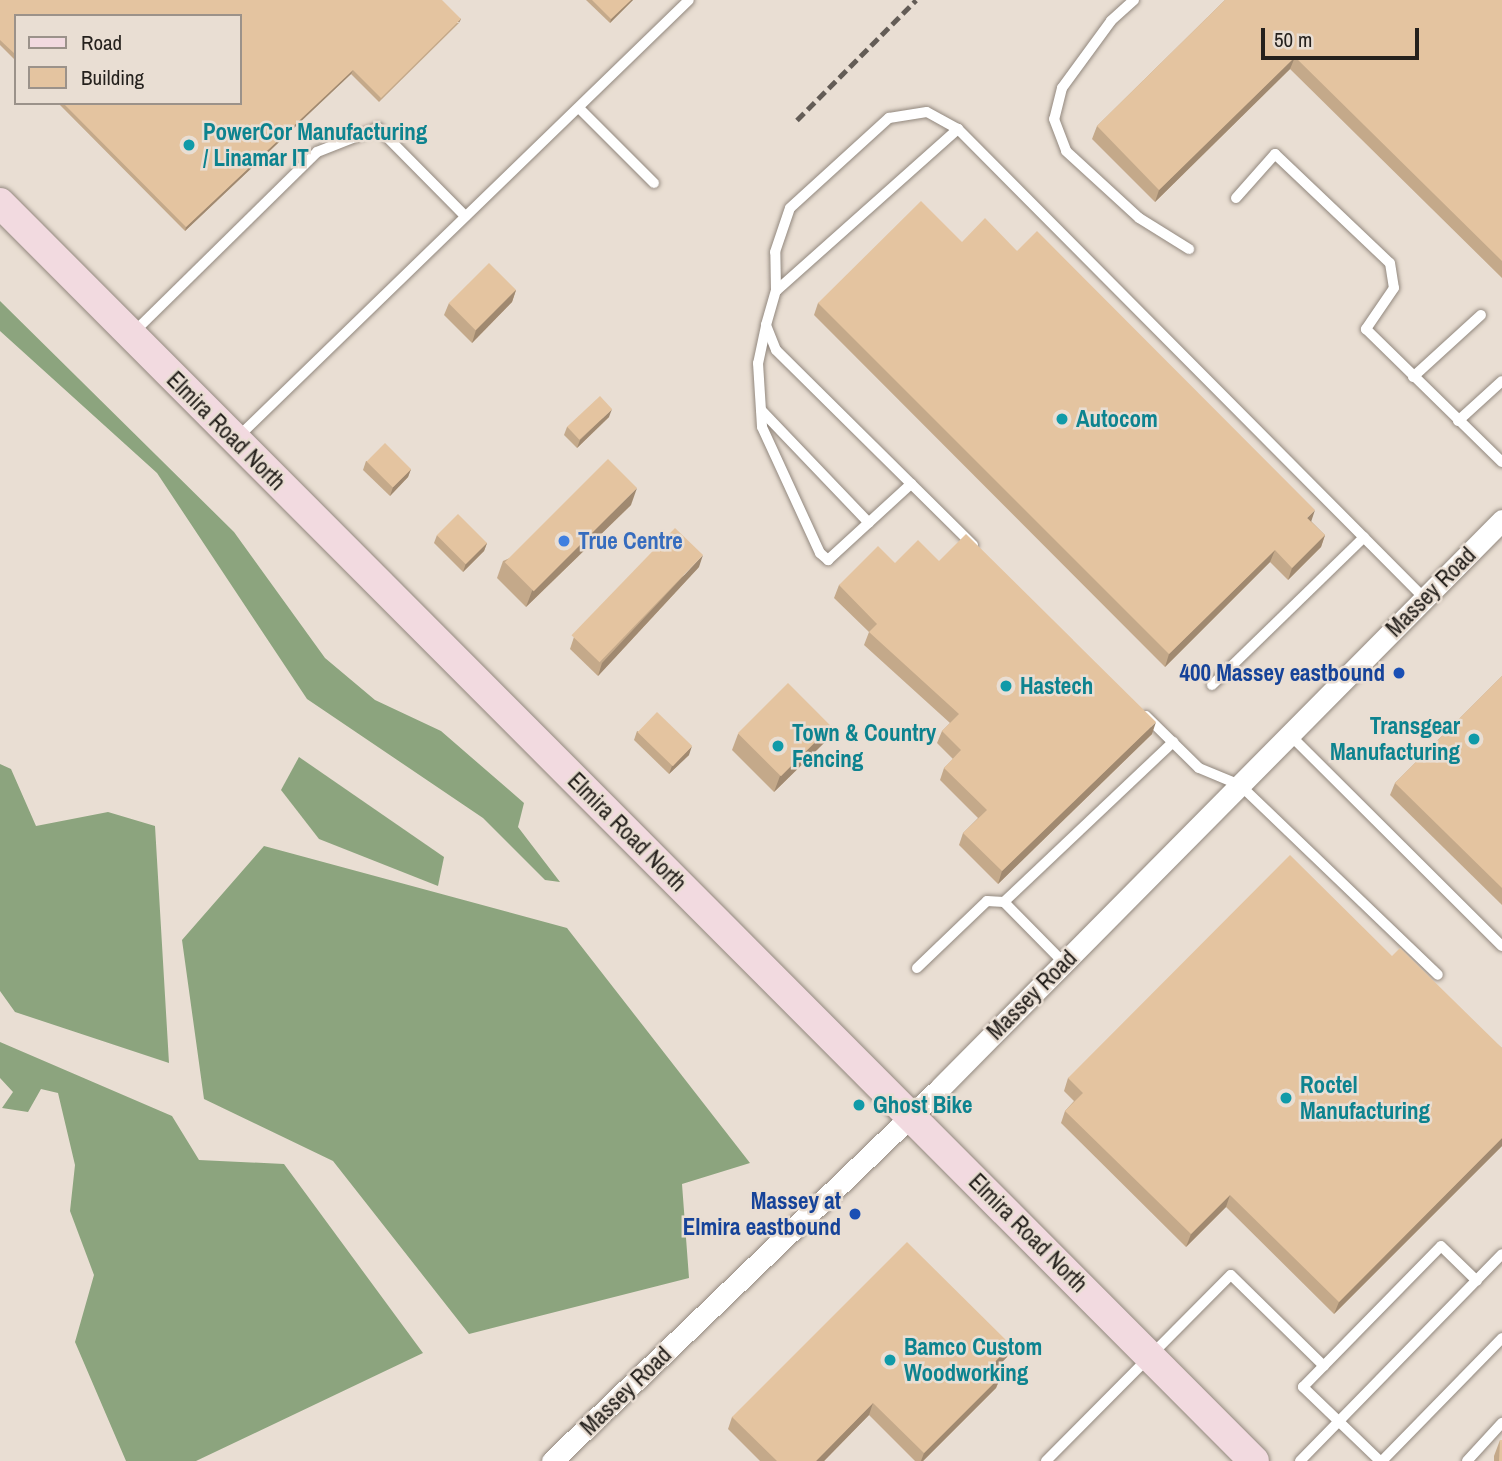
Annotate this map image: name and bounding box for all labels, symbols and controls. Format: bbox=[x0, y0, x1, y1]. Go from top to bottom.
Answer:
legend bbox=[14, 14, 242, 105]
scale bar bbox=[1264, 14, 1422, 58]
text: 50 m bbox=[1274, 25, 1312, 54]
text: Road bbox=[81, 28, 122, 57]
text: Building bbox=[81, 63, 144, 92]
place label: PowerCor Manufacturing / Linamar IT bbox=[203, 118, 427, 172]
marker: PowerCor Manufacturing / Linamar IT bbox=[181, 137, 197, 153]
street label: Elmira Road North bbox=[161, 366, 291, 496]
place label: Autocom bbox=[1076, 405, 1158, 433]
marker: Autocom bbox=[1054, 411, 1070, 427]
place label: True Centre bbox=[578, 527, 683, 555]
marker: True Centre bbox=[556, 533, 572, 549]
street label: Massey Road bbox=[1380, 541, 1482, 643]
place label: 400 Massey eastbound bbox=[1180, 659, 1385, 687]
marker: 400 Massey eastbound bbox=[1391, 665, 1407, 681]
place label: Hastech bbox=[1020, 672, 1093, 700]
marker: Hastech bbox=[998, 678, 1014, 694]
place label: Transgear Manufacturing bbox=[1330, 712, 1460, 766]
place label: Town & Country Fencing bbox=[792, 719, 936, 773]
marker: Transgear Manufacturing bbox=[1466, 731, 1482, 747]
marker: Town & Country Fencing bbox=[770, 738, 786, 754]
street label: Elmira Road North bbox=[562, 767, 692, 897]
street label: Massey Road bbox=[981, 944, 1083, 1046]
place label: Roctel Manufacturing bbox=[1300, 1071, 1430, 1125]
marker: Roctel Manufacturing bbox=[1278, 1090, 1294, 1106]
place label: Ghost Bike bbox=[873, 1091, 973, 1119]
marker: Ghost Bike bbox=[851, 1097, 867, 1113]
street label: Elmira Road North bbox=[963, 1168, 1093, 1298]
place label: Massey at Elmira eastbound bbox=[683, 1187, 841, 1241]
marker: Massey at Elmira eastbound bbox=[847, 1206, 863, 1222]
place label: Bamco Custom Woodworking bbox=[904, 1333, 1042, 1387]
street label: Massey Road bbox=[575, 1341, 677, 1441]
marker: Bamco Custom Woodworking bbox=[882, 1352, 898, 1368]

